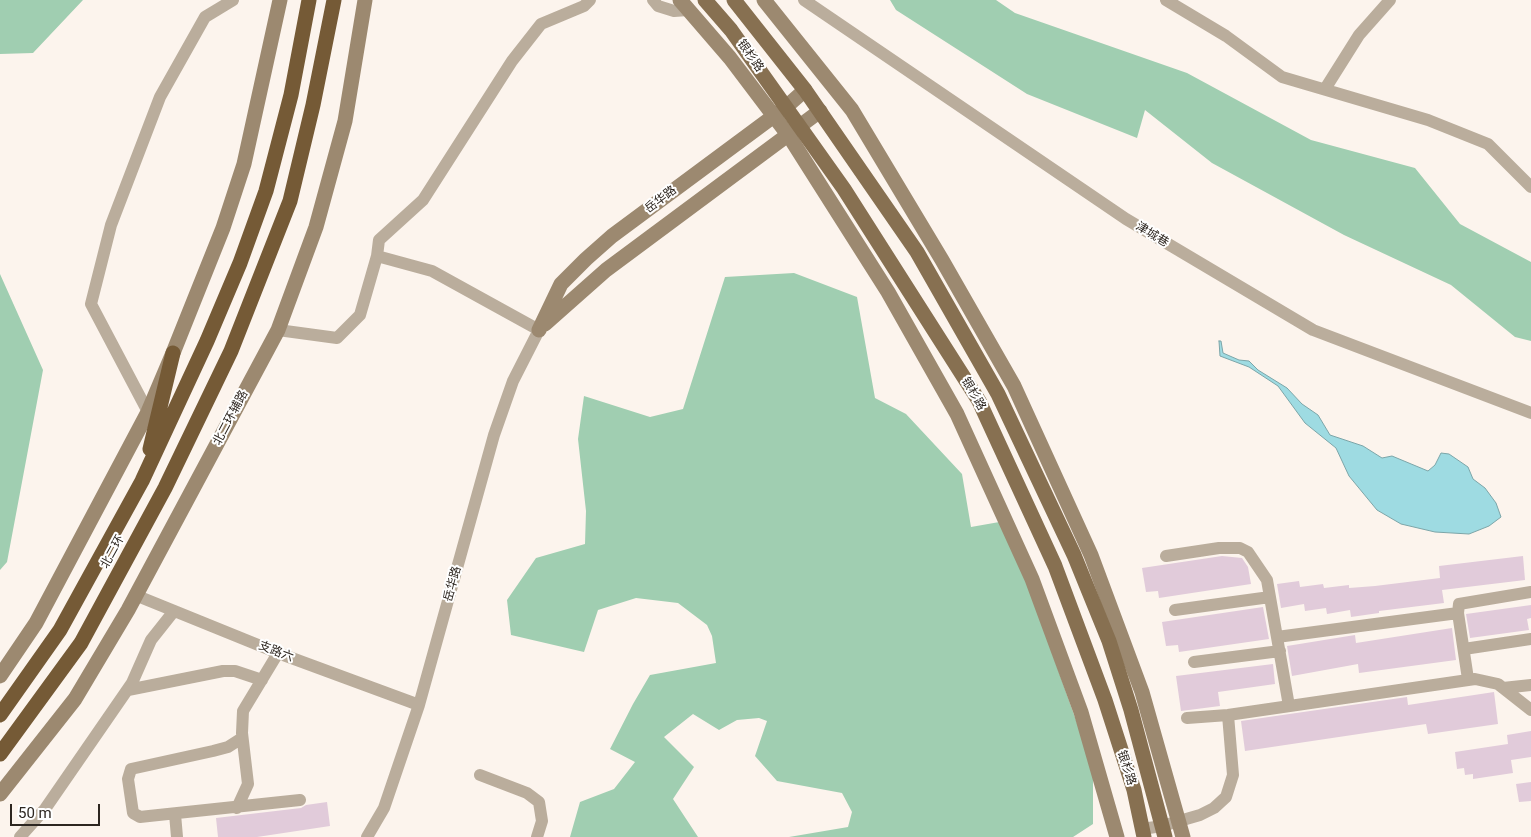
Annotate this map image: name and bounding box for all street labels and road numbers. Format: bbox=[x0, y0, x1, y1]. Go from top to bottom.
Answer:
street label: 银杉路 bbox=[734, 37, 766, 75]
street label: 岳华路 bbox=[642, 183, 680, 217]
street label: 津城巷 bbox=[1133, 220, 1171, 250]
street label: 银杉路 bbox=[958, 375, 988, 413]
street label: 北二环辅路 bbox=[211, 388, 251, 448]
street label: 北二环 bbox=[98, 533, 128, 571]
street label: 岳华路 bbox=[441, 565, 465, 603]
street label: 支路六 bbox=[257, 639, 295, 665]
street label: 银杉路 bbox=[1114, 749, 1138, 787]

